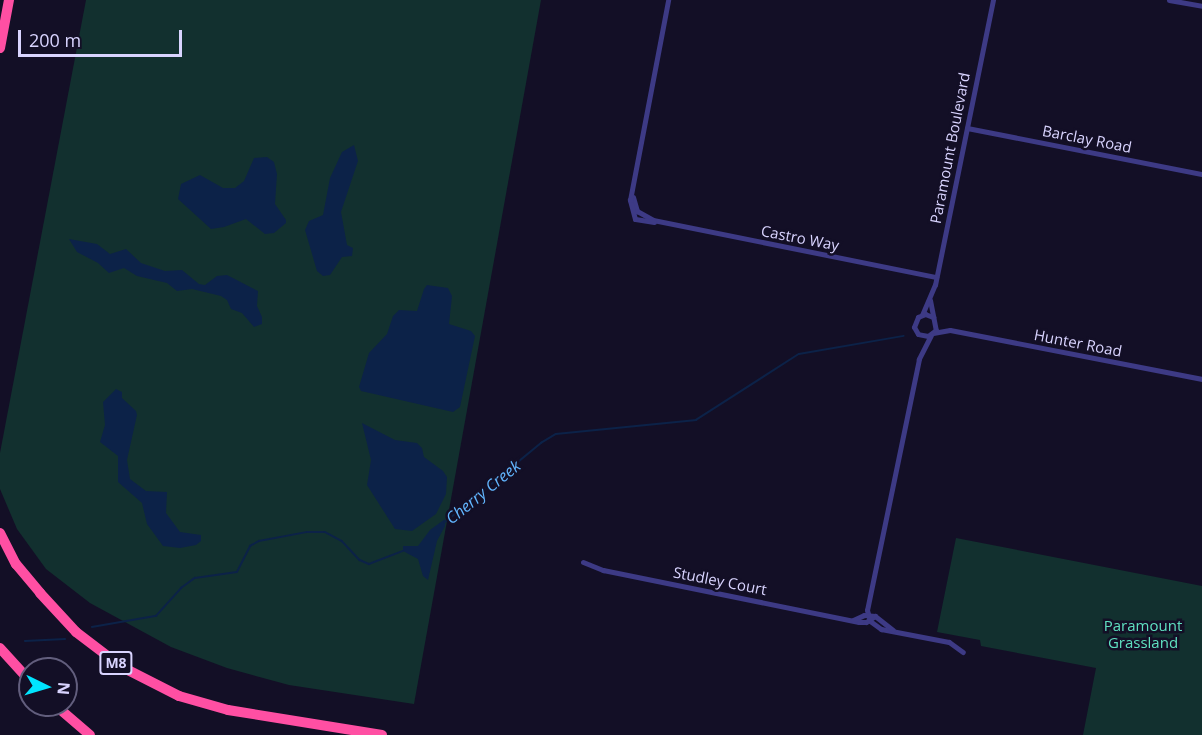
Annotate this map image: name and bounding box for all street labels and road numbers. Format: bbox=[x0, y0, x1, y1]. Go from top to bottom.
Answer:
street label: Paramount Boulevard bbox=[927, 71, 973, 225]
street label: Barclay Road bbox=[1041, 122, 1133, 156]
street label: Castro Way bbox=[759, 222, 841, 254]
street label: Hunter Road bbox=[1033, 326, 1123, 360]
street label: Studley Court bbox=[672, 563, 768, 599]
road number: M8 bbox=[98, 652, 134, 674]

